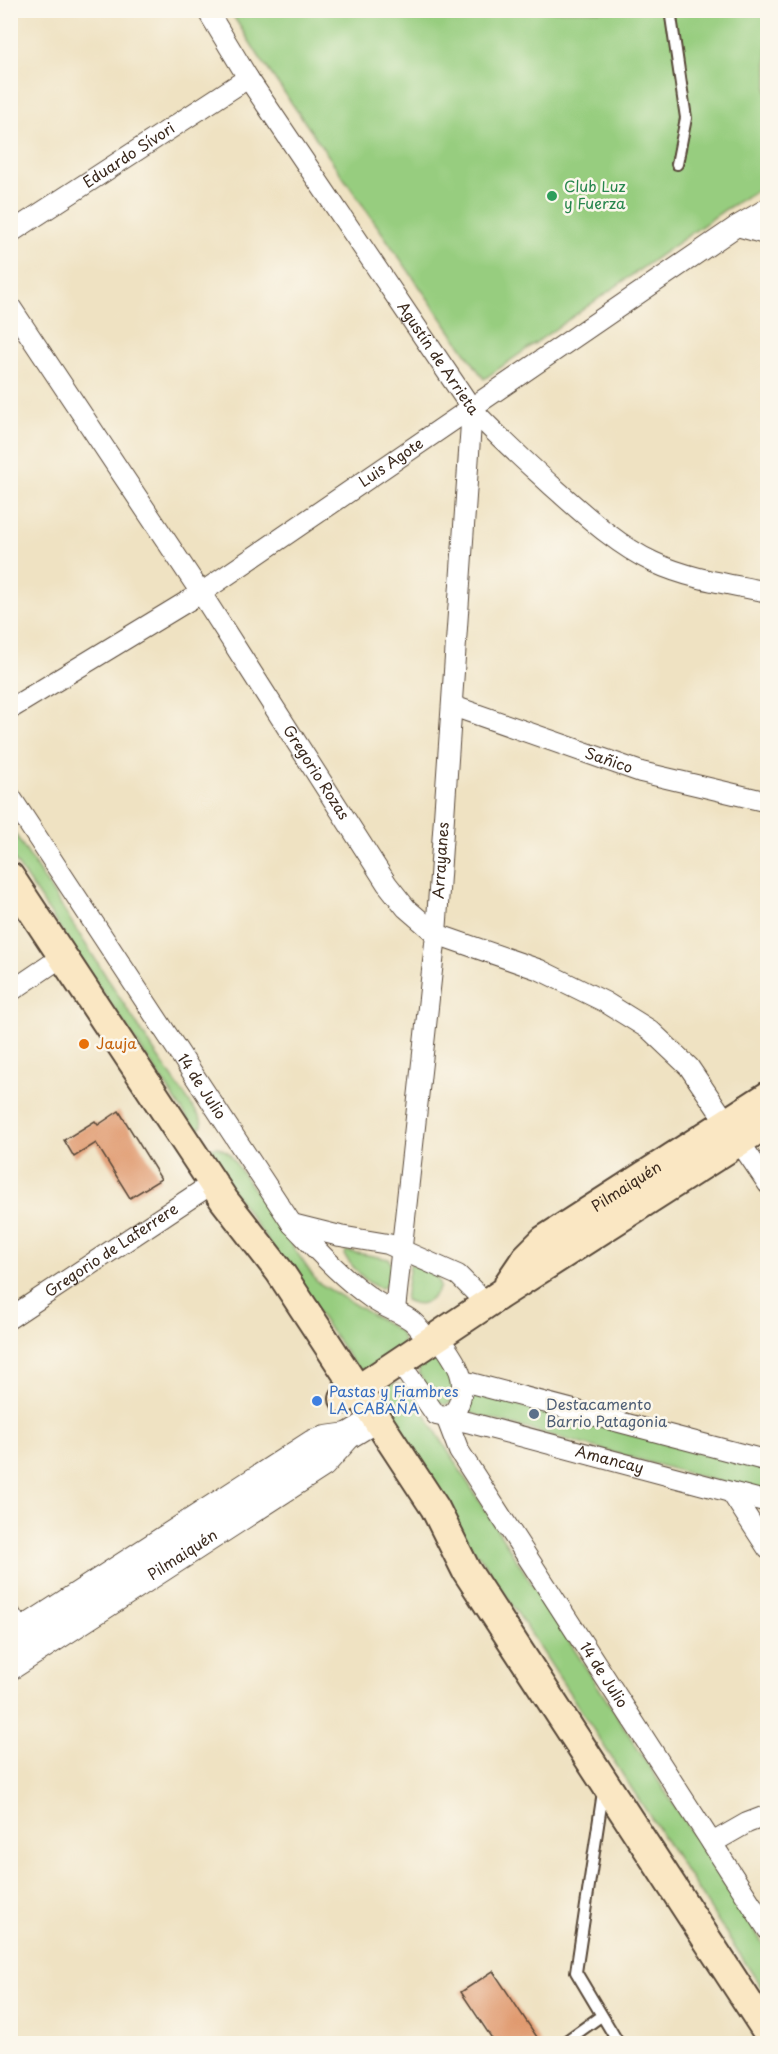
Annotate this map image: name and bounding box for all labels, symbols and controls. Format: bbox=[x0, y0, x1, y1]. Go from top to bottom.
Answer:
street label: Eduardo Sívori bbox=[78, 116, 179, 193]
place label: Club Luz y Fuerza bbox=[564, 174, 626, 214]
marker: Club Luz y Fuerza bbox=[545, 189, 559, 203]
street label: Agustín de Arrieta bbox=[393, 296, 485, 420]
street label: Luis Agote bbox=[353, 431, 427, 492]
street label: Gregorio Rozas bbox=[278, 720, 356, 824]
street label: Sañico bbox=[582, 740, 636, 778]
street label: Arrayanes bbox=[425, 821, 454, 900]
place label: Jauja bbox=[96, 1031, 137, 1054]
marker: Jauja bbox=[77, 1037, 91, 1051]
street label: 14 de Julio bbox=[173, 1048, 233, 1123]
street label: Pilmaiquén bbox=[586, 1154, 665, 1217]
street label: Gregorio de Laferrere bbox=[39, 1196, 182, 1302]
place label: Pastas y Fiambres LA CABAÑA bbox=[329, 1379, 459, 1419]
place label: Destacamento Barrio Patagonia bbox=[546, 1392, 668, 1432]
marker: Pastas y Fiambres LA CABAÑA bbox=[310, 1394, 324, 1408]
marker: Destacamento Barrio Patagonia bbox=[527, 1407, 541, 1421]
street label: Amancay bbox=[573, 1438, 647, 1479]
street label: Pilmaiquén bbox=[143, 1522, 221, 1585]
street label: 14 de Julio bbox=[575, 1637, 635, 1712]

